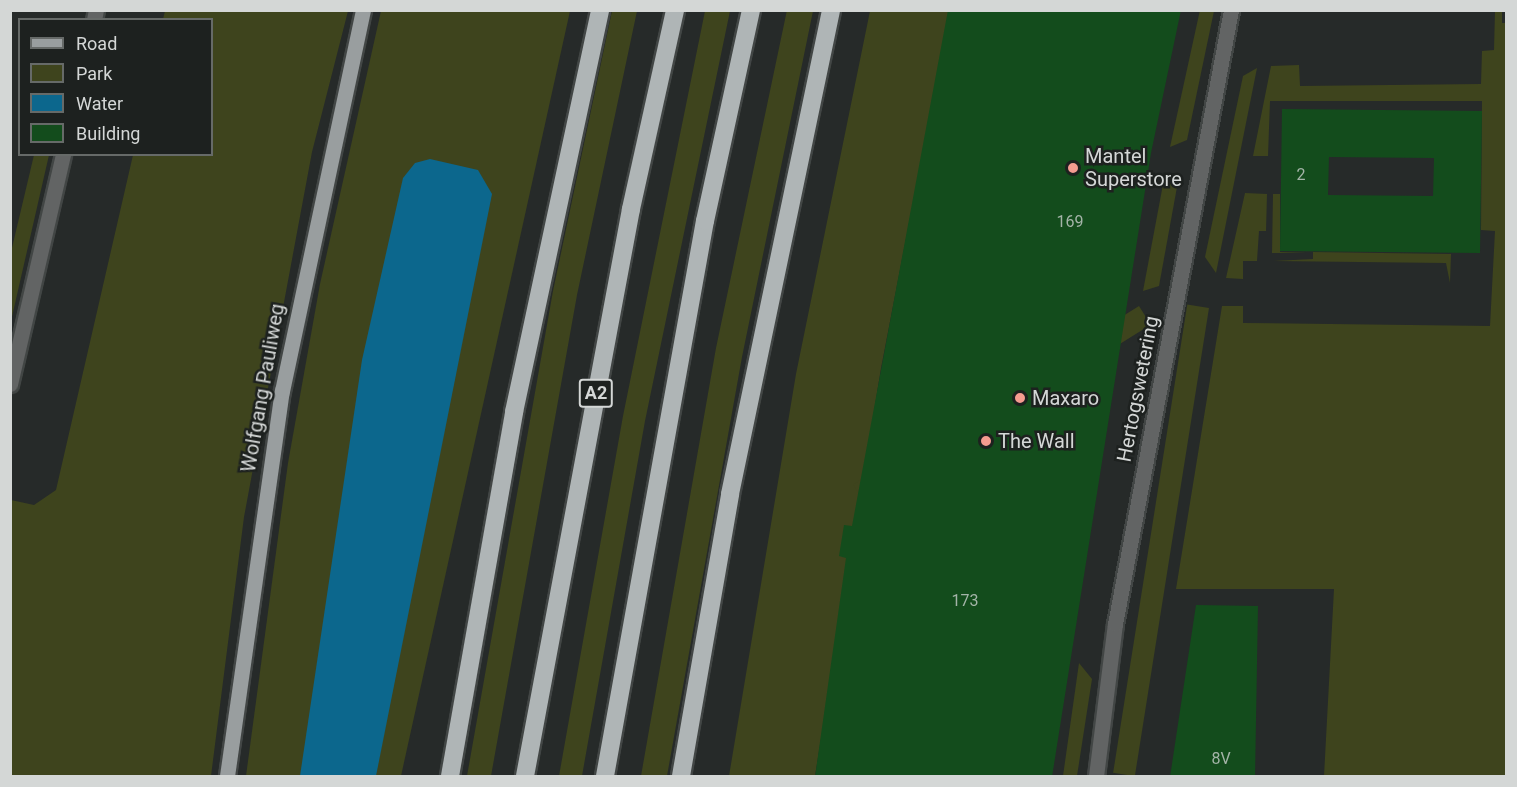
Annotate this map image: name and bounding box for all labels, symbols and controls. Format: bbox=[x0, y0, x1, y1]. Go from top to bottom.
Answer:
legend bbox=[18, 18, 213, 156]
text: Road bbox=[76, 33, 117, 54]
text: Park bbox=[76, 63, 112, 84]
text: Water bbox=[76, 93, 123, 114]
text: Building bbox=[76, 123, 140, 144]
place label: Mantel Superstore bbox=[1085, 144, 1182, 191]
marker: Mantel Superstore bbox=[1066, 161, 1080, 175]
house number: 2 bbox=[1297, 165, 1305, 185]
house number: 169 bbox=[1057, 212, 1083, 232]
street label: Wolfgang Pauliweg bbox=[236, 302, 290, 474]
street label: Hertogswetering bbox=[1112, 314, 1164, 464]
road number: A2 bbox=[578, 378, 614, 408]
place label: Maxaro bbox=[1032, 386, 1099, 410]
marker: Maxaro bbox=[1013, 391, 1027, 405]
place label: The Wall bbox=[998, 429, 1075, 453]
marker: The Wall bbox=[979, 434, 993, 448]
house number: 173 bbox=[952, 591, 978, 611]
house number: 8V bbox=[1211, 749, 1231, 769]

